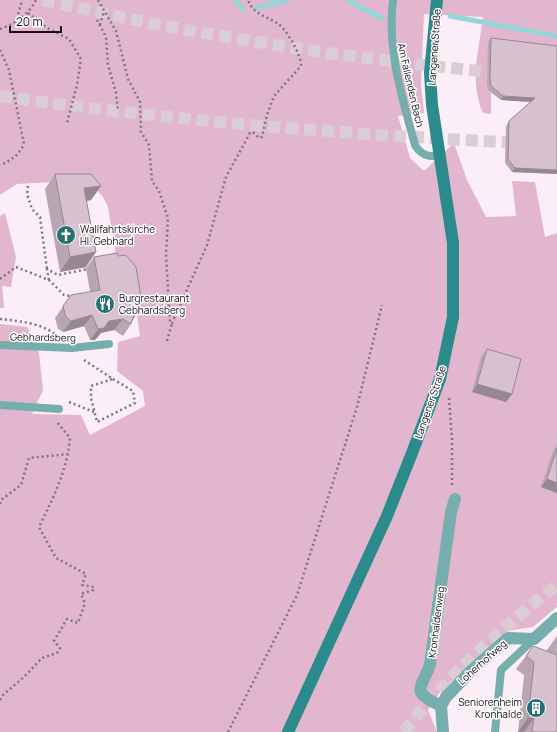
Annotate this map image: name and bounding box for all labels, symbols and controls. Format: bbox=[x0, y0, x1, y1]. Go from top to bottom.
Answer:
scale bar bbox=[10, 8, 61, 34]
street label: Langener Straße bbox=[424, 8, 444, 86]
text: 20 m bbox=[16, 13, 43, 30]
street label: Am Fallenden Bach bbox=[394, 41, 428, 129]
place label: Wallfahrtskirche Hl. Gebhard bbox=[80, 222, 155, 248]
church icon: Wallfahrtskirche Hl. Gebhard bbox=[55, 224, 77, 246]
place label: Burgrestaurant Gebhardsberg bbox=[119, 291, 189, 317]
restaurant icon: Burgrestaurant Gebhardsberg bbox=[94, 293, 116, 315]
street label: Gebhardsberg bbox=[10, 329, 76, 345]
street label: Langener Straße bbox=[411, 363, 449, 440]
street label: Kronhaldenweg bbox=[425, 585, 447, 659]
street label: Loherhofweg bbox=[455, 636, 509, 688]
place label: Seniorenheim Kronhalde bbox=[458, 695, 522, 721]
building icon: Seniorenheim Kronhalde bbox=[525, 697, 547, 719]

